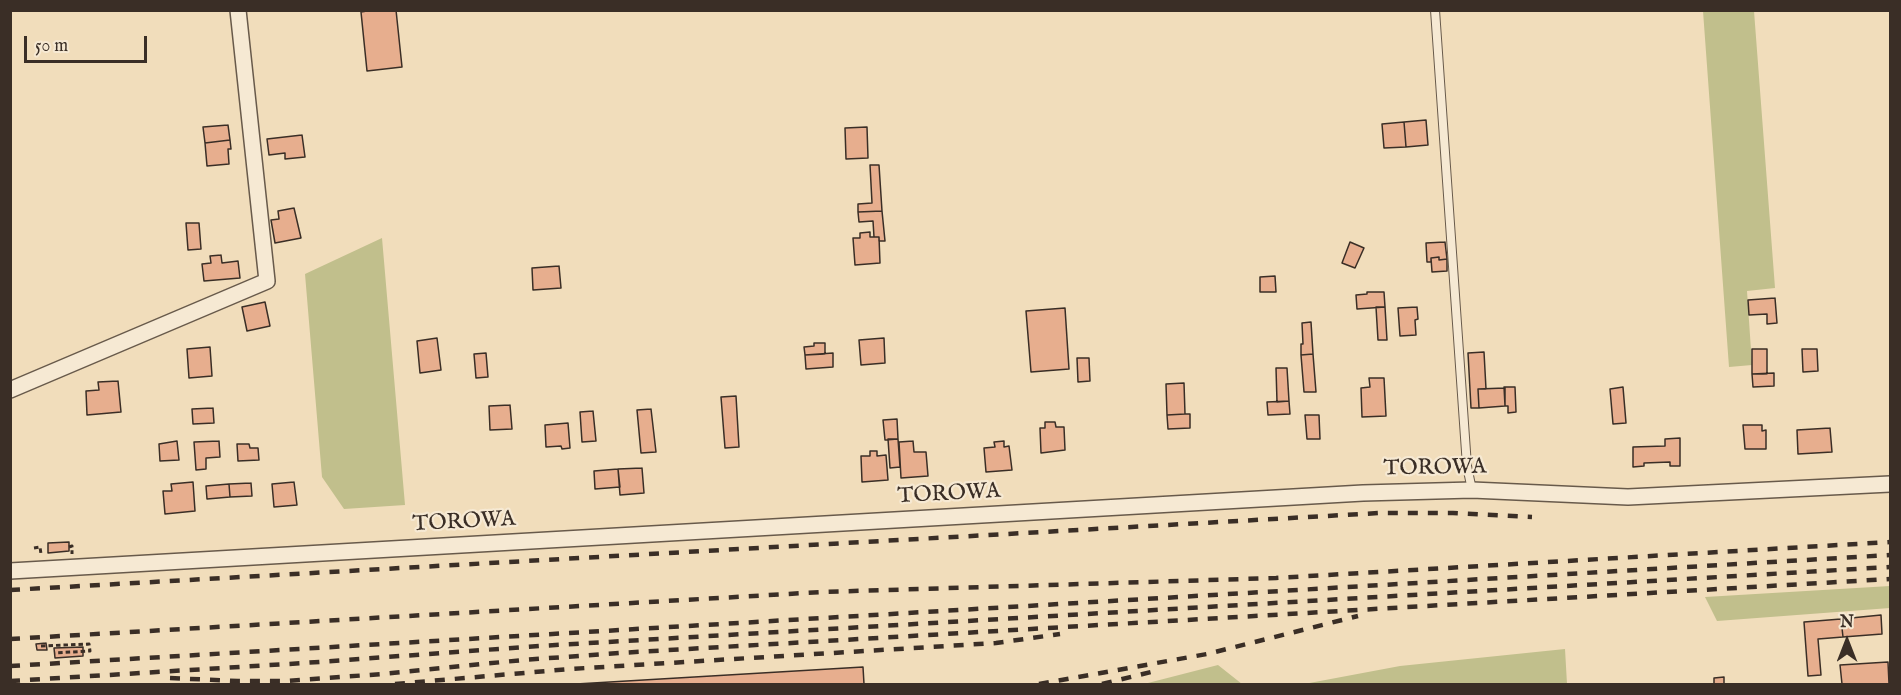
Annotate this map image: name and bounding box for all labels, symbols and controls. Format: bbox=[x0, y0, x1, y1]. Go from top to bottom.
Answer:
scale bar bbox=[27, 24, 150, 62]
text: 50 m bbox=[35, 35, 68, 58]
street label: TOROWA bbox=[1383, 455, 1487, 483]
street label: TOROWA bbox=[897, 479, 1001, 511]
street label: TOROWA bbox=[412, 507, 516, 539]
north arrow bbox=[1817, 611, 1877, 671]
text: N bbox=[1840, 613, 1854, 633]

